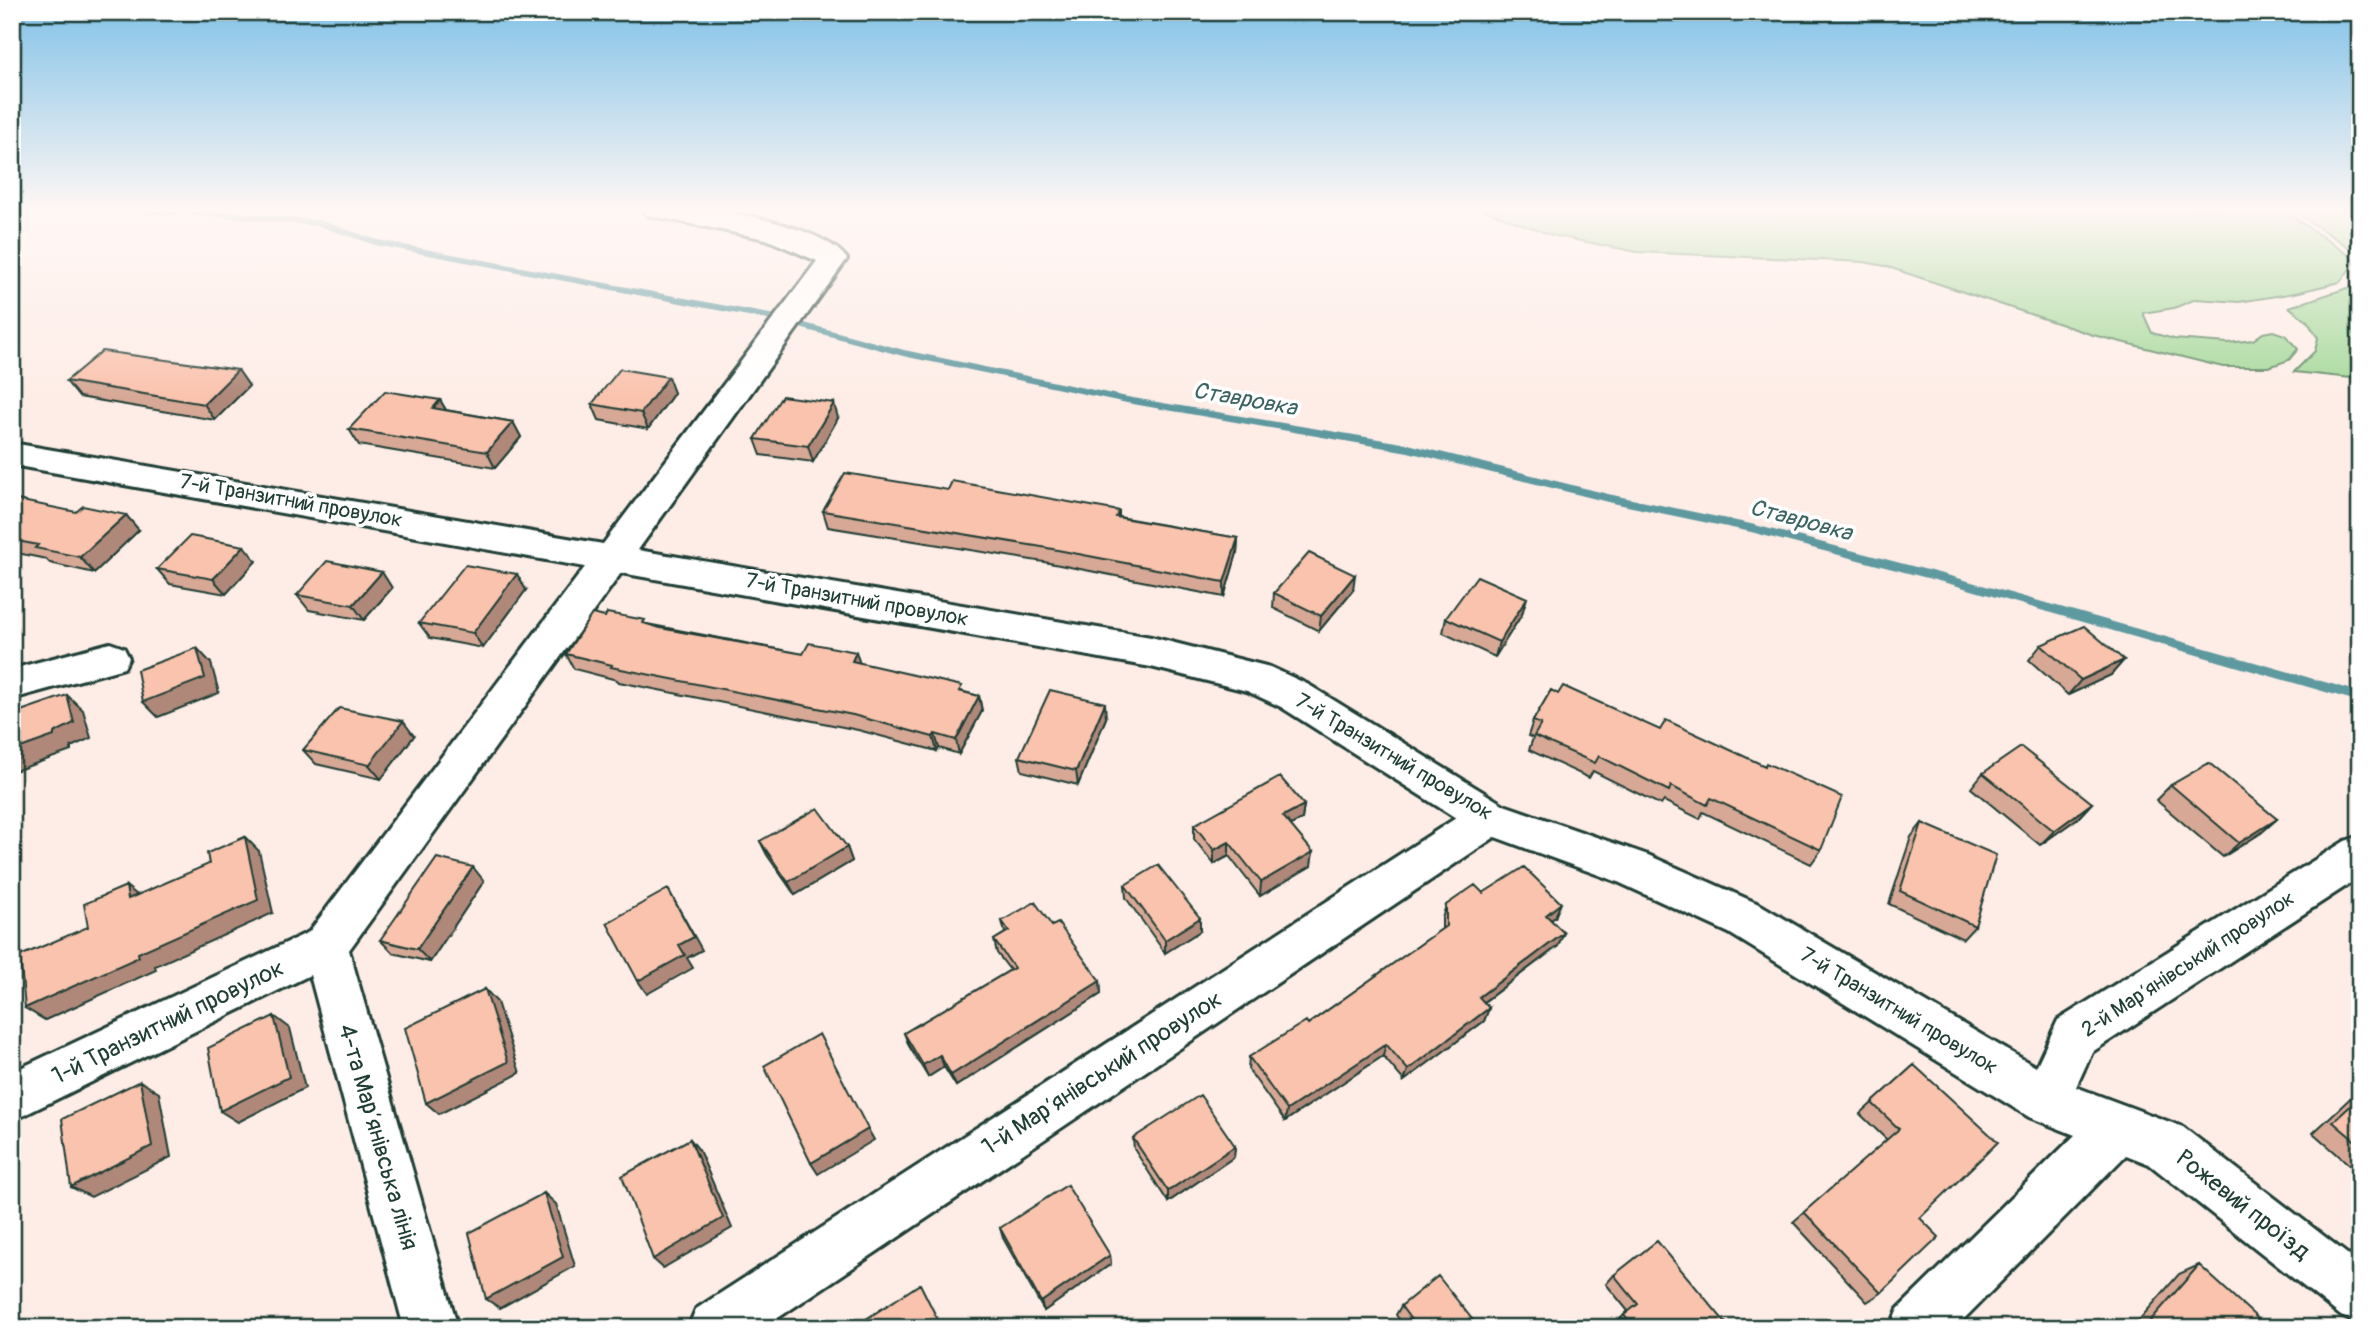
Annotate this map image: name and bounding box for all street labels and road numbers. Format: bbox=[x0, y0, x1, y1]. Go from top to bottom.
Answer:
street label: 7-й Транзитний провулок bbox=[178, 468, 404, 534]
street label: 7-й Транзитний провулок bbox=[744, 567, 970, 633]
street label: 7-й Транзитний провулок bbox=[1290, 687, 1498, 827]
street label: 2-й Марʼянівський провулок bbox=[2076, 885, 2300, 1043]
street label: 7-й Транзитний провулок bbox=[1795, 941, 2003, 1081]
street label: 1-й Транзитний провулок bbox=[47, 953, 289, 1091]
street label: 1-й Марʼянівський провулок bbox=[976, 984, 1228, 1162]
street label: 4-та Марʼянівська лінія bbox=[332, 1021, 424, 1253]
street label: Рожевий проїзд bbox=[2170, 1144, 2316, 1267]

